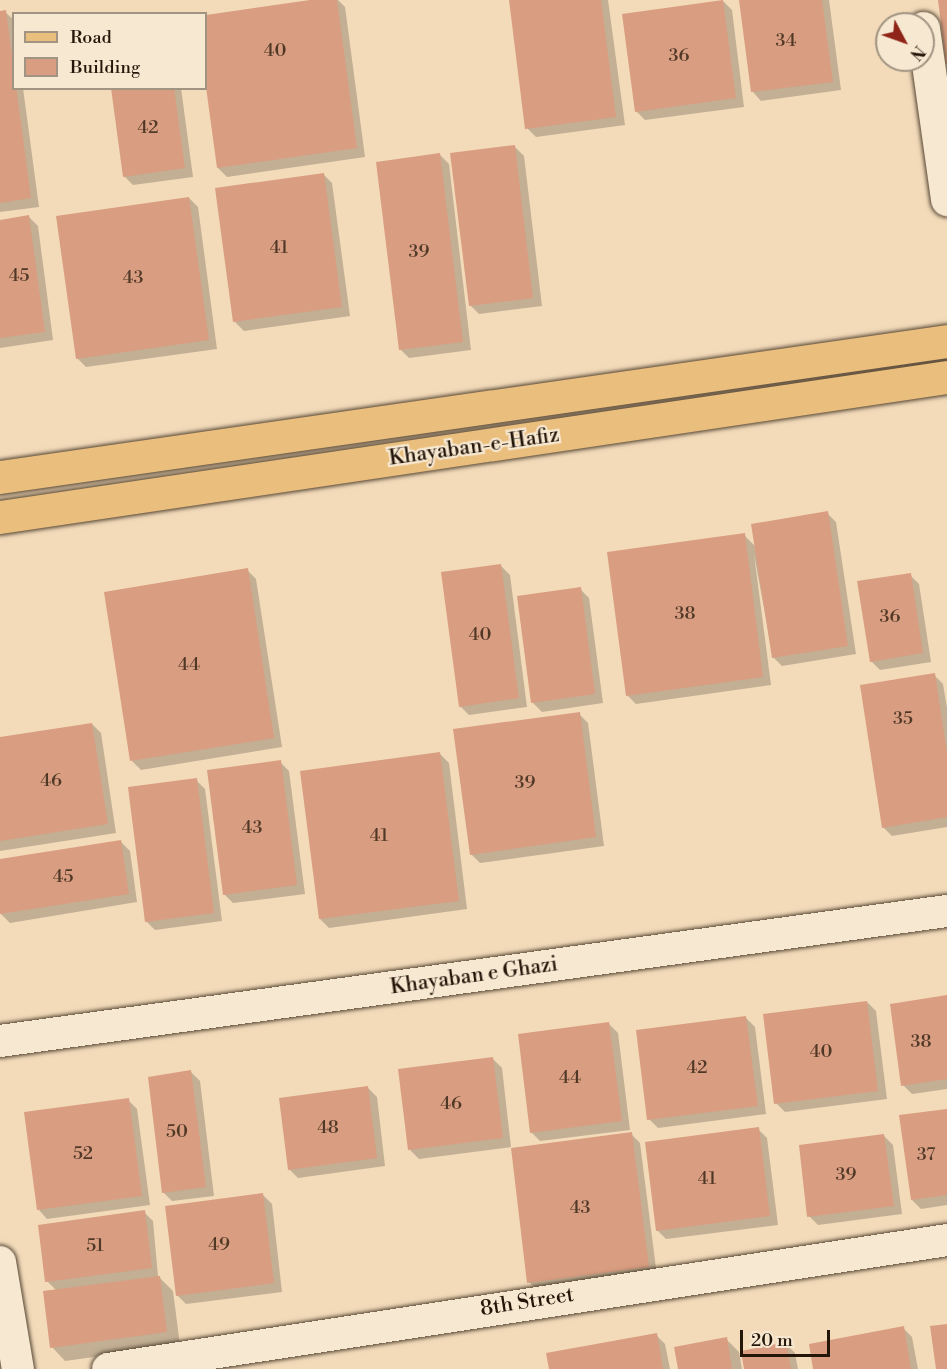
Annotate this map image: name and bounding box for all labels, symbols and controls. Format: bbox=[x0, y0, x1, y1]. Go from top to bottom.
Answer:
legend bbox=[12, 12, 207, 90]
north arrow bbox=[875, 12, 935, 72]
text: Road bbox=[70, 26, 112, 49]
house number: 34 bbox=[776, 30, 796, 52]
house number: 40 bbox=[264, 40, 286, 62]
text: N bbox=[905, 41, 929, 64]
house number: 36 bbox=[669, 45, 689, 67]
text: Building bbox=[70, 56, 140, 79]
house number: 42 bbox=[138, 117, 158, 139]
house number: 41 bbox=[270, 237, 288, 259]
house number: 39 bbox=[409, 241, 429, 263]
house number: 45 bbox=[9, 265, 29, 287]
house number: 43 bbox=[123, 267, 143, 289]
street label: Khayaban-e-Hafiz bbox=[387, 423, 561, 471]
house number: 38 bbox=[675, 603, 695, 625]
house number: 36 bbox=[880, 606, 900, 628]
house number: 40 bbox=[469, 624, 491, 646]
house number: 44 bbox=[178, 654, 200, 676]
house number: 35 bbox=[893, 708, 913, 730]
house number: 46 bbox=[40, 770, 62, 792]
house number: 39 bbox=[515, 772, 535, 794]
house number: 43 bbox=[242, 817, 262, 839]
house number: 41 bbox=[370, 825, 388, 847]
house number: 45 bbox=[53, 866, 73, 888]
street label: Khayaban e Ghazi bbox=[389, 952, 559, 1000]
house number: 38 bbox=[911, 1031, 931, 1053]
house number: 40 bbox=[810, 1041, 832, 1063]
house number: 42 bbox=[687, 1057, 707, 1079]
house number: 44 bbox=[559, 1067, 581, 1089]
house number: 46 bbox=[440, 1093, 462, 1115]
house number: 48 bbox=[317, 1117, 339, 1139]
house number: 50 bbox=[166, 1121, 188, 1143]
house number: 52 bbox=[73, 1143, 93, 1165]
house number: 37 bbox=[917, 1144, 935, 1166]
house number: 39 bbox=[836, 1164, 856, 1186]
house number: 41 bbox=[698, 1168, 716, 1190]
house number: 43 bbox=[570, 1197, 590, 1219]
house number: 49 bbox=[208, 1234, 230, 1256]
house number: 51 bbox=[86, 1235, 104, 1257]
street label: 8th Street bbox=[478, 1282, 576, 1322]
scale bar bbox=[743, 1318, 833, 1356]
text: 20 m bbox=[751, 1329, 793, 1352]

